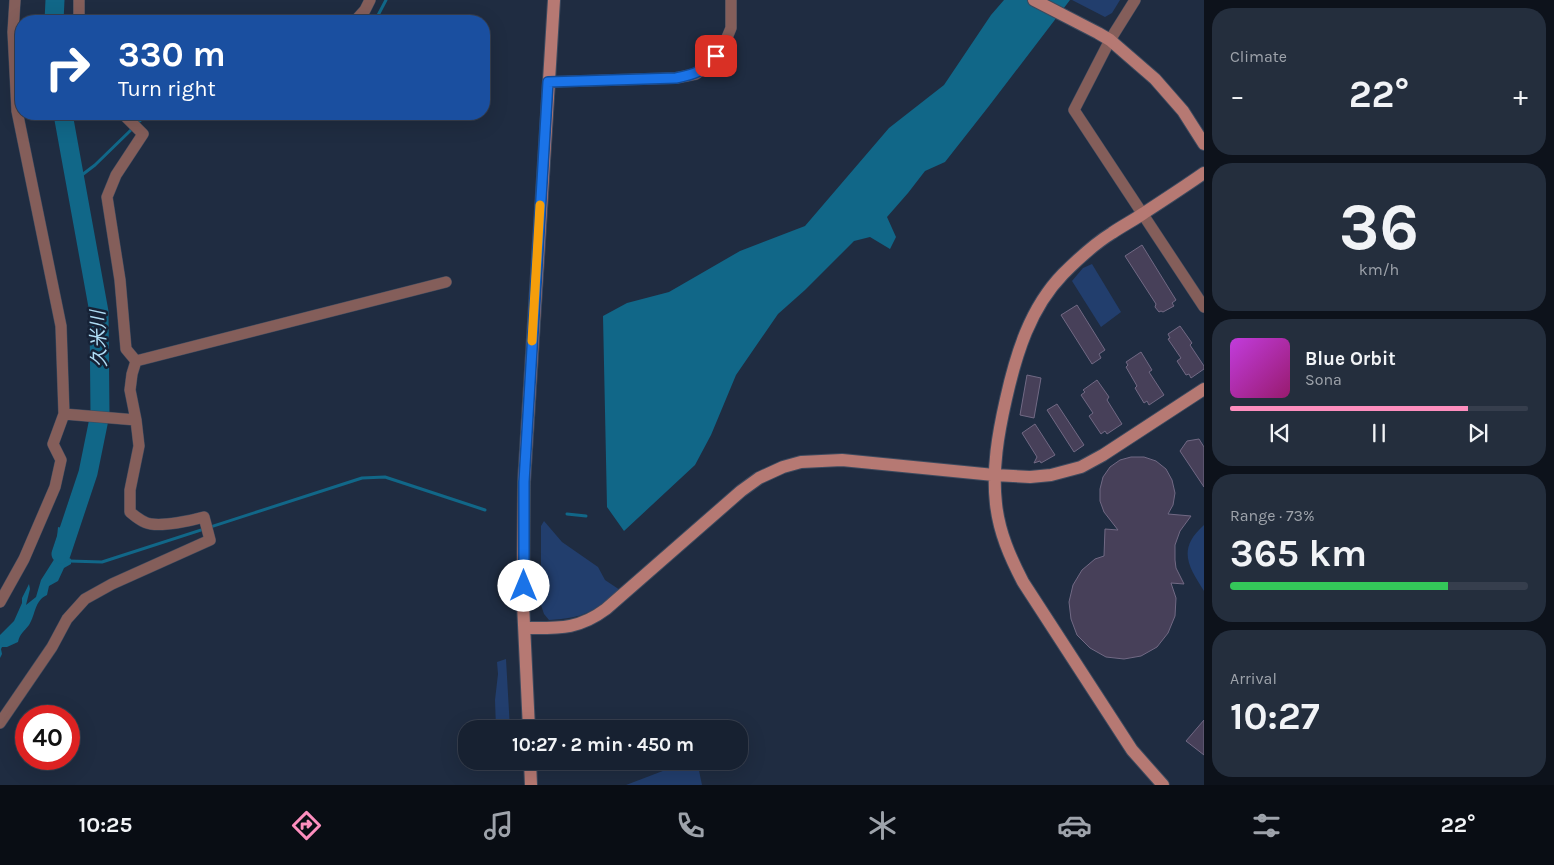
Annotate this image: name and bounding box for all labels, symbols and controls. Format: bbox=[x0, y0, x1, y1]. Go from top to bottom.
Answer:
text: 330 m bbox=[118, 34, 226, 75]
icon: right bbox=[35, 35, 100, 100]
pin bbox=[695, 35, 737, 77]
icon: arrive bbox=[702, 42, 730, 70]
text: Climate bbox=[1230, 47, 1287, 66]
text: 22° bbox=[1349, 72, 1409, 117]
text: Turn right bbox=[118, 76, 216, 102]
text: − bbox=[1230, 79, 1245, 112]
text: + bbox=[1513, 79, 1528, 112]
text: 36 bbox=[1339, 189, 1419, 265]
text: km/h bbox=[1359, 260, 1399, 279]
water label: 久米川 bbox=[87, 308, 111, 368]
text: Blue Orbit bbox=[1305, 348, 1396, 370]
text: Sona bbox=[1305, 370, 1342, 389]
icon: previous bbox=[1266, 419, 1294, 447]
icon: pause bbox=[1365, 419, 1393, 447]
icon: next bbox=[1464, 419, 1492, 447]
text: Range · 73% bbox=[1230, 506, 1315, 525]
text: 365 km bbox=[1230, 531, 1367, 576]
position arrow bbox=[497, 559, 549, 611]
text: Arrival bbox=[1230, 669, 1277, 688]
text: 10:27 bbox=[1230, 694, 1320, 739]
speed limit sign: 40 bbox=[15, 705, 80, 770]
text: 10:27 · 2 min · 450 m bbox=[512, 734, 694, 756]
icon: directions bbox=[289, 808, 324, 843]
icon: music bbox=[481, 808, 516, 843]
icon: phone bbox=[673, 808, 708, 843]
icon: climate bbox=[865, 808, 900, 843]
icon: car bbox=[1057, 808, 1092, 843]
icon: filters bbox=[1249, 808, 1284, 843]
text: 10:25 bbox=[78, 812, 132, 838]
text: 22° bbox=[1440, 812, 1476, 838]

